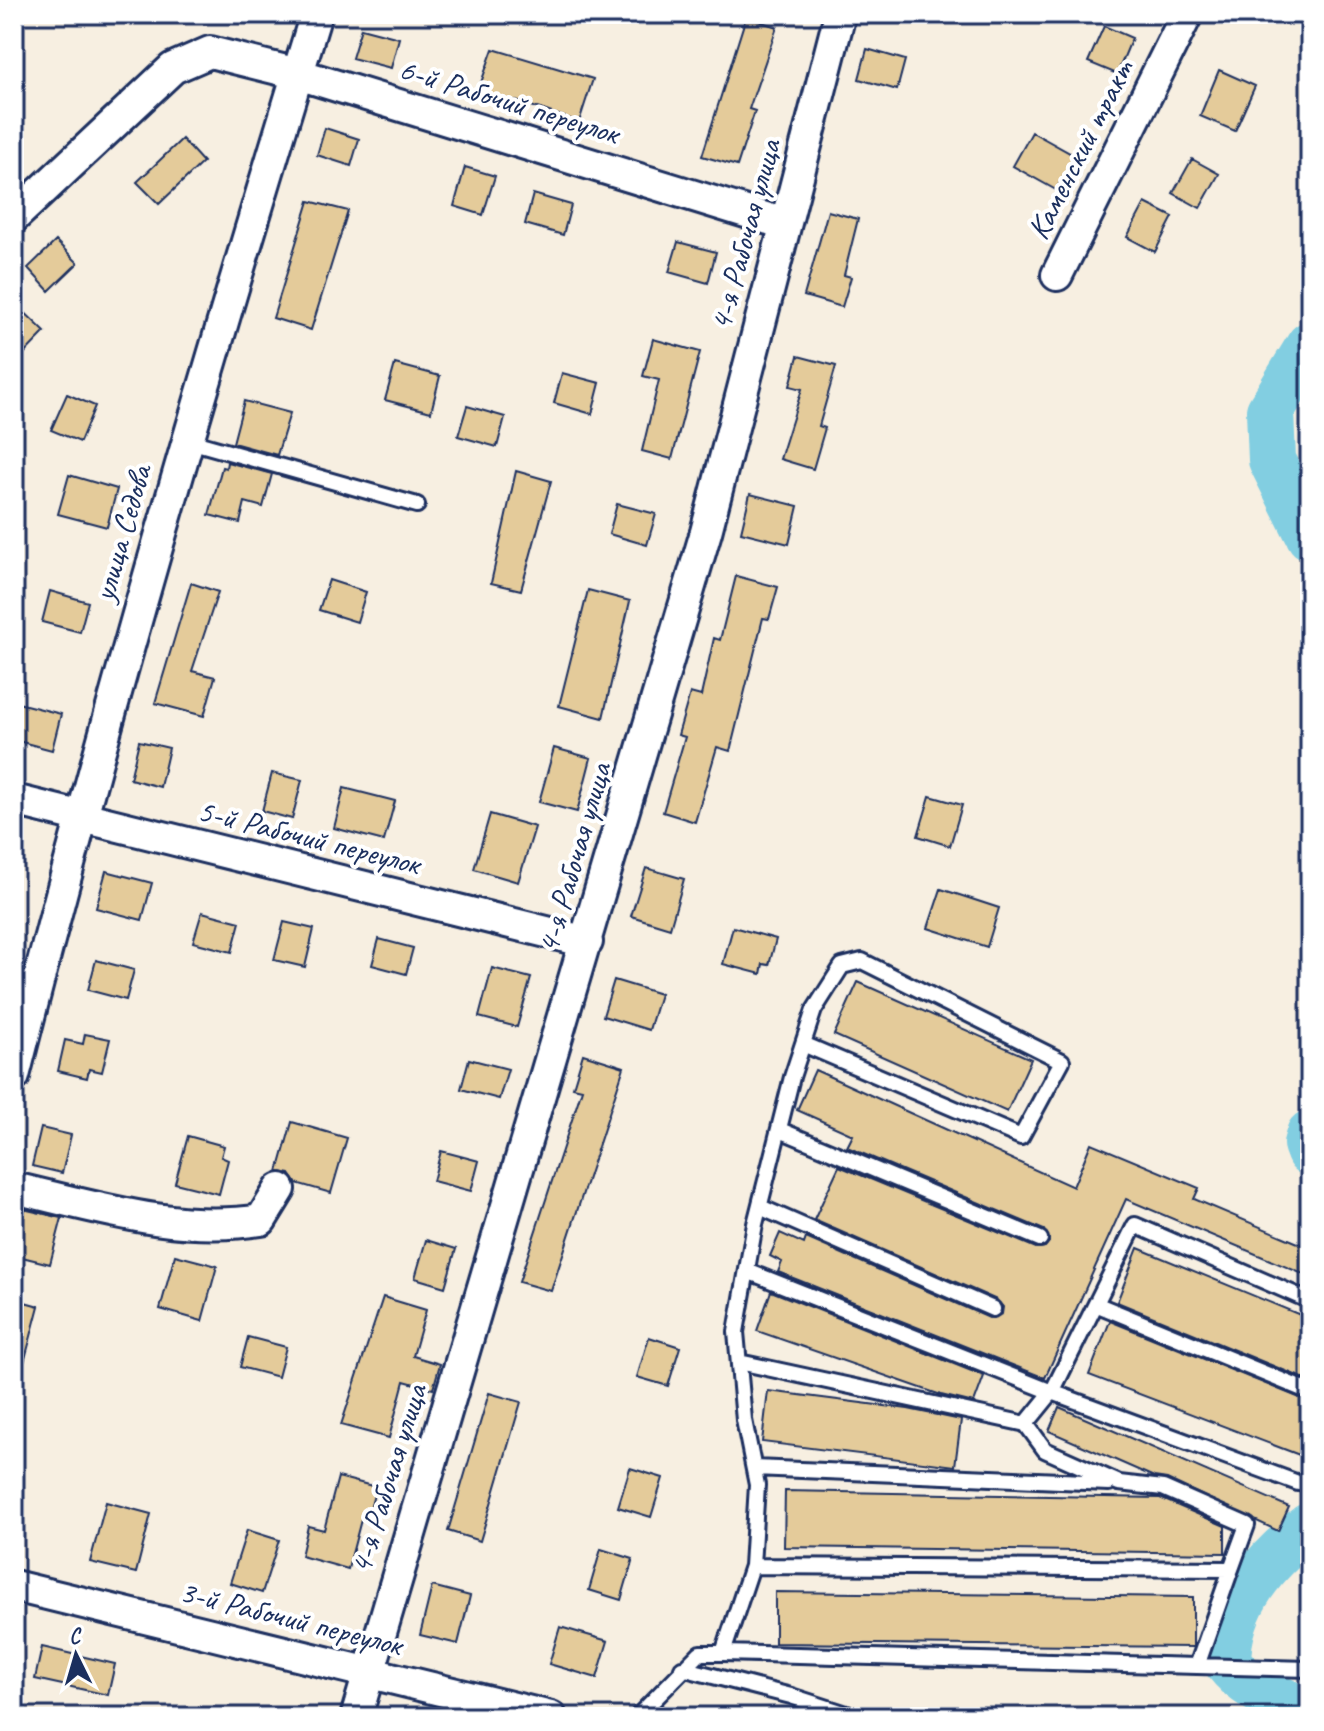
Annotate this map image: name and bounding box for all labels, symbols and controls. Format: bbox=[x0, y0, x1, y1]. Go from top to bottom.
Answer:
street label: 6-й Рабочий переулок bbox=[394, 48, 627, 155]
street label: Каменский тракт bbox=[1017, 51, 1144, 246]
street label: 4-я Рабочая улица bbox=[700, 133, 791, 335]
street label: улица Седова bbox=[83, 457, 162, 608]
street label: 4-я Рабочая улица bbox=[527, 756, 621, 958]
street label: 5-й Рабочий переулок bbox=[194, 790, 427, 885]
street label: 4-я Рабочая улица bbox=[340, 1377, 437, 1579]
street label: 3-й Рабочий переулок bbox=[176, 1571, 409, 1666]
north arrow bbox=[36, 1615, 116, 1695]
text: С bbox=[68, 1621, 84, 1650]

